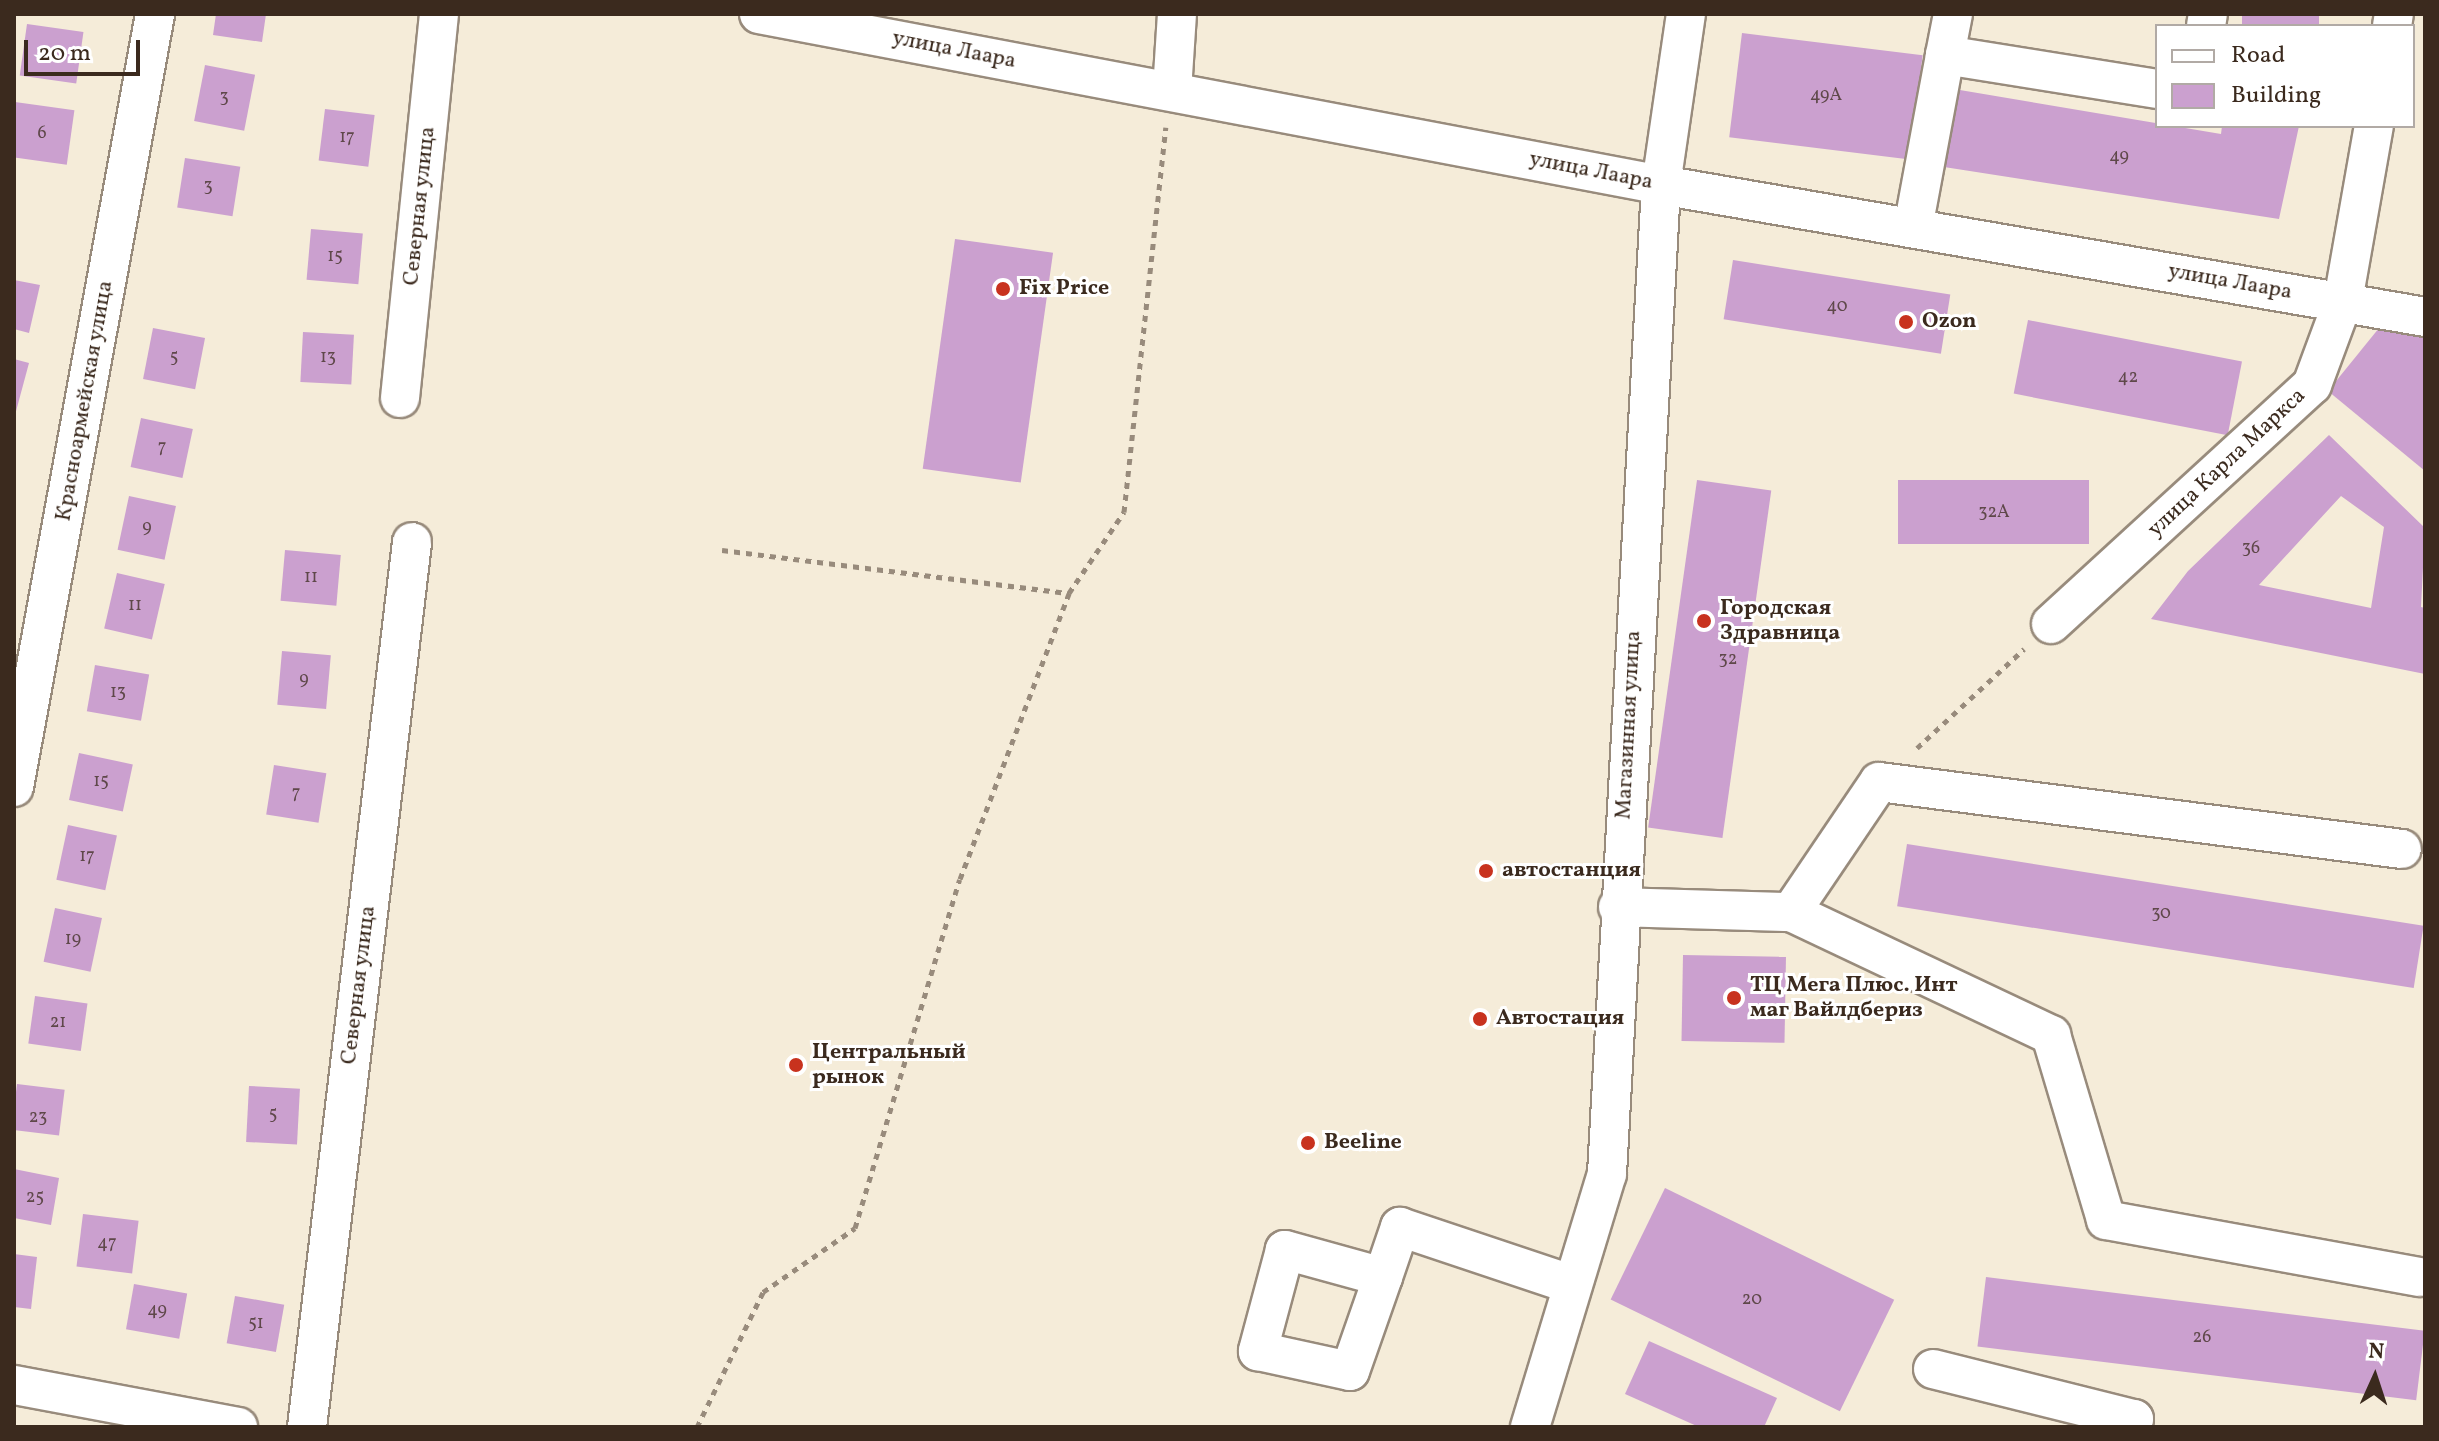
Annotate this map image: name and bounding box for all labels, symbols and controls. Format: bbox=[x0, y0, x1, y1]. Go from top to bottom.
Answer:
scale bar bbox=[28, 24, 144, 74]
legend bbox=[2155, 24, 2415, 128]
street label: улица Лаара bbox=[890, 25, 1018, 75]
text: 20 m bbox=[38, 37, 91, 71]
text: Road bbox=[2231, 39, 2285, 73]
text: Building bbox=[2231, 79, 2321, 113]
house number: 49А bbox=[1810, 85, 1842, 107]
house number: 3 bbox=[219, 87, 229, 109]
house number: 6 bbox=[37, 123, 47, 145]
street label: Северная улица bbox=[398, 125, 442, 287]
house number: 17 bbox=[339, 127, 355, 149]
street label: улица Лаара bbox=[1527, 146, 1655, 196]
house number: 49 bbox=[2109, 146, 2129, 168]
house number: 3 bbox=[203, 176, 213, 198]
house number: 15 bbox=[327, 246, 343, 268]
street label: улица Лаара bbox=[2166, 258, 2294, 306]
place label: Fix Price bbox=[1019, 276, 1109, 302]
street label: Красноармейская улица bbox=[51, 278, 119, 524]
marker: Fix Price bbox=[994, 280, 1012, 298]
house number: 40 bbox=[1826, 296, 1848, 318]
place label: Ozon bbox=[1922, 309, 1977, 335]
marker: Ozon bbox=[1897, 313, 1915, 331]
house number: 5 bbox=[170, 347, 178, 369]
house number: 13 bbox=[320, 347, 336, 369]
house number: 42 bbox=[2118, 367, 2138, 389]
street label: улица Карла Маркса bbox=[2143, 383, 2311, 543]
house number: 7 bbox=[158, 437, 166, 459]
house number: 32А bbox=[1978, 502, 2010, 524]
house number: 9 bbox=[142, 517, 152, 539]
house number: 36 bbox=[2242, 538, 2260, 560]
house number: 11 bbox=[304, 567, 318, 589]
house number: 11 bbox=[128, 595, 142, 617]
place label: Городская Здравница bbox=[1720, 595, 1840, 646]
marker: Городская Здравница bbox=[1695, 612, 1713, 630]
street label: Магазинная улица bbox=[1611, 630, 1647, 820]
house number: 32 bbox=[1719, 649, 1737, 671]
house number: 9 bbox=[299, 669, 309, 691]
house number: 13 bbox=[110, 682, 126, 704]
house number: 15 bbox=[93, 771, 109, 793]
house number: 7 bbox=[292, 783, 300, 805]
house number: 17 bbox=[79, 846, 95, 868]
place label: автостанция bbox=[1502, 858, 1641, 884]
marker: автостанция bbox=[1477, 862, 1495, 880]
house number: 30 bbox=[2151, 903, 2171, 925]
street label: Северная улица bbox=[336, 904, 382, 1066]
house number: 19 bbox=[65, 929, 81, 951]
place label: ТЦ Мега Плюс. Инт маг Вайлдбериз bbox=[1750, 972, 1958, 1024]
marker: ТЦ Мега Плюс. Инт маг Вайлдбериз bbox=[1725, 989, 1743, 1007]
place label: Автостация bbox=[1496, 1006, 1624, 1032]
marker: Автостация bbox=[1471, 1010, 1489, 1028]
house number: 21 bbox=[50, 1012, 66, 1034]
place label: Центральный рынок bbox=[812, 1039, 966, 1090]
marker: Центральный рынок bbox=[787, 1056, 805, 1074]
house number: 5 bbox=[269, 1104, 277, 1126]
house number: 23 bbox=[29, 1107, 47, 1129]
place label: Beeline bbox=[1324, 1130, 1402, 1156]
marker: Beeline bbox=[1299, 1134, 1317, 1152]
house number: 25 bbox=[26, 1187, 44, 1209]
house number: 47 bbox=[97, 1233, 117, 1255]
house number: 20 bbox=[1742, 1289, 1762, 1311]
house number: 49 bbox=[147, 1300, 167, 1322]
house number: 51 bbox=[248, 1313, 264, 1335]
house number: 26 bbox=[2193, 1327, 2211, 1349]
north arrow bbox=[2335, 1337, 2415, 1417]
text: N bbox=[2367, 1337, 2385, 1368]

